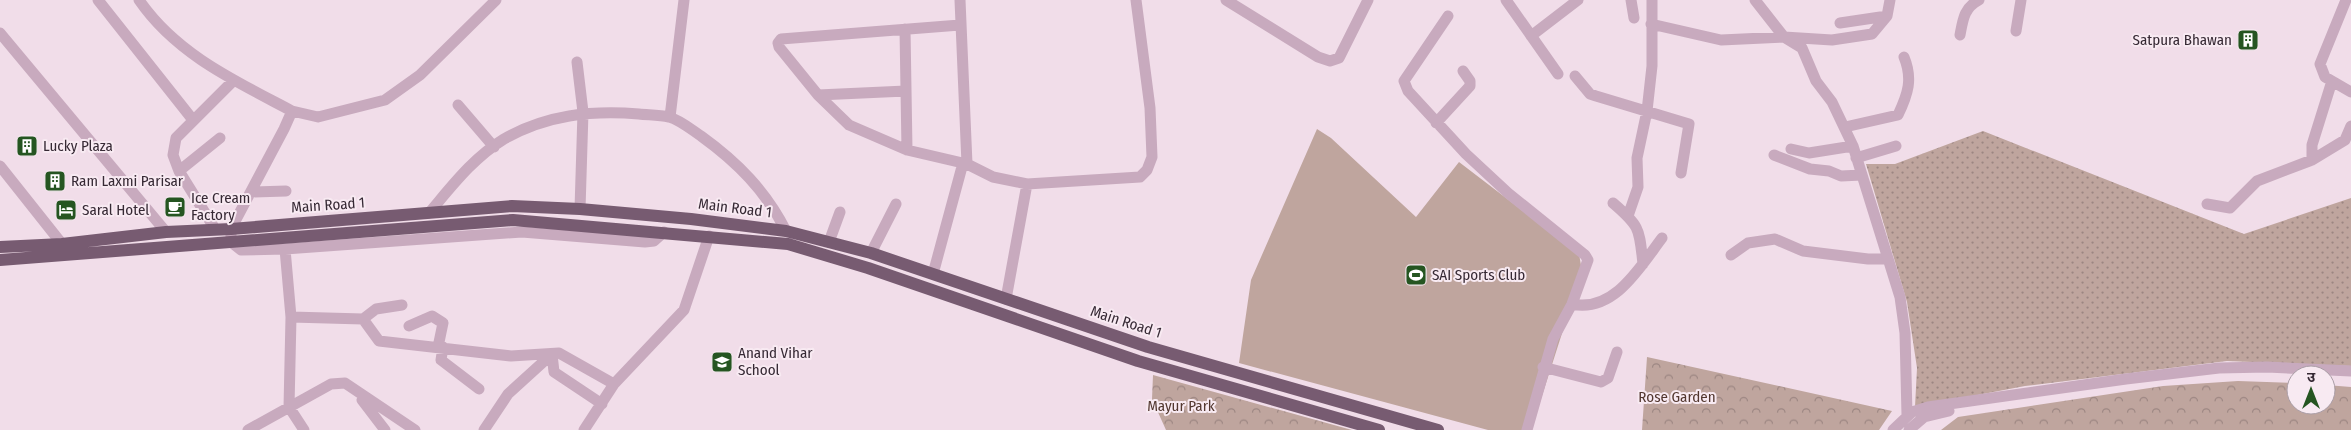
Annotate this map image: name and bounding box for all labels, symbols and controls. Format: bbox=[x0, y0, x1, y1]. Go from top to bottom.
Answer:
building icon: Satpura Bhawan bbox=[2236, 28, 2260, 52]
place label: Satpura Bhawan bbox=[2133, 31, 2232, 49]
building icon: Lucky Plaza bbox=[15, 134, 39, 158]
place label: Lucky Plaza bbox=[43, 137, 113, 155]
building icon: Ram Laxmi Parisar bbox=[43, 169, 67, 193]
place label: Ram Laxmi Parisar bbox=[71, 172, 184, 190]
place label: Ice Cream Factory bbox=[191, 189, 250, 224]
street label: Main Road 1 bbox=[291, 193, 365, 217]
cafe icon: Ice Cream Factory bbox=[163, 195, 187, 219]
street label: Main Road 1 bbox=[697, 195, 773, 221]
hotel icon: Saral Hotel bbox=[54, 198, 78, 222]
place label: Saral Hotel bbox=[82, 201, 149, 219]
sports icon: SAI Sports Club bbox=[1404, 263, 1428, 287]
place label: SAI Sports Club bbox=[1432, 266, 1525, 284]
street label: Main Road 1 bbox=[1088, 302, 1164, 342]
place label: Anand Vihar School bbox=[738, 344, 813, 379]
school or university icon: Anand Vihar School bbox=[710, 350, 734, 374]
north arrow bbox=[2286, 365, 2336, 415]
text: उ bbox=[2307, 369, 2316, 386]
park label: Rose Garden bbox=[1638, 388, 1716, 406]
park label: Mayur Park bbox=[1147, 397, 1215, 415]

